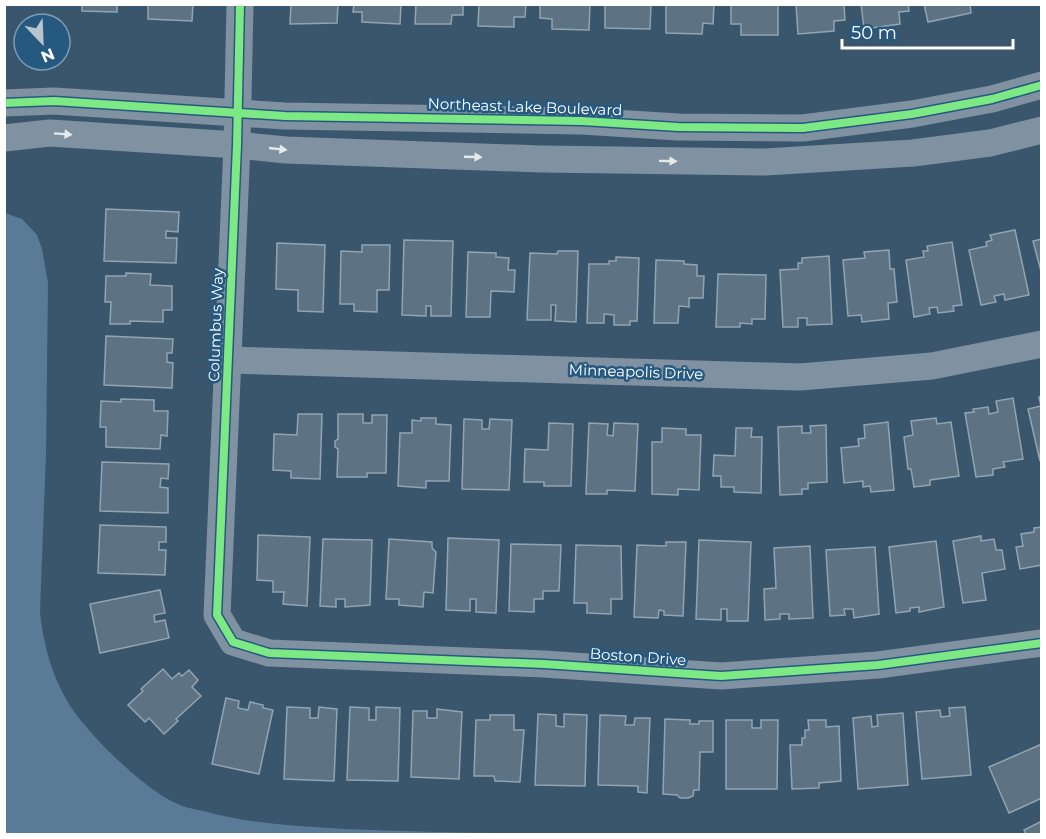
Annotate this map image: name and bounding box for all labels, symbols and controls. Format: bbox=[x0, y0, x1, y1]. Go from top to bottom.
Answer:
north arrow bbox=[12, 12, 72, 72]
scale bar bbox=[842, 12, 1013, 50]
text: 50 m bbox=[851, 22, 897, 44]
text: N bbox=[38, 44, 57, 67]
street label: Northeast Lake Boulevard bbox=[427, 94, 623, 119]
one-way arrow bbox=[53, 130, 72, 139]
one-way arrow bbox=[269, 144, 288, 154]
one-way arrow bbox=[464, 152, 483, 161]
one-way arrow bbox=[658, 156, 677, 166]
street label: Columbus Way bbox=[204, 267, 227, 382]
street label: Minneapolis Drive bbox=[568, 360, 704, 383]
street label: Boston Drive bbox=[589, 644, 687, 669]

